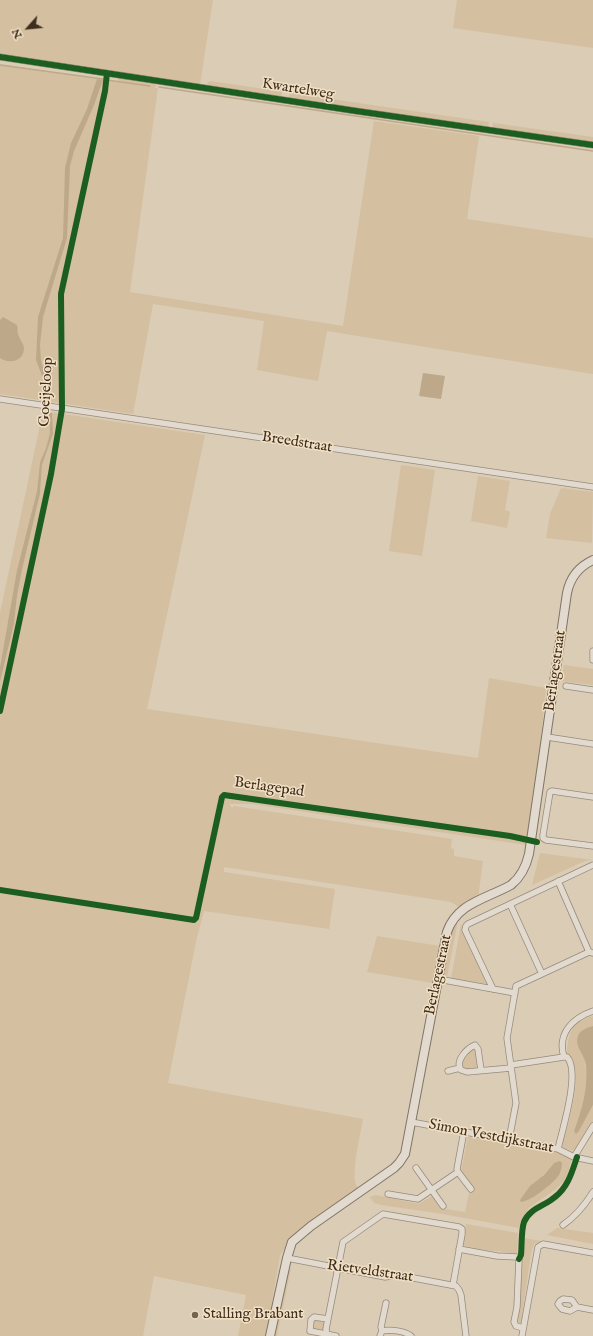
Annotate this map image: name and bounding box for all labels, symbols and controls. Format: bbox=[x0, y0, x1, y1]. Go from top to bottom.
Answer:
north arrow bbox=[8, 8, 48, 48]
text: N bbox=[9, 26, 26, 41]
street label: Kwartelweg bbox=[261, 75, 335, 105]
street label: Goeijeloop bbox=[36, 357, 58, 427]
street label: Breedstraat bbox=[260, 429, 334, 457]
street label: Berlagestraat bbox=[541, 629, 571, 713]
street label: Berlagepad bbox=[233, 774, 305, 802]
street label: Berlagestraat bbox=[422, 933, 456, 1017]
street label: Simon Vestdijkstraat bbox=[427, 1116, 555, 1158]
street label: Rietveldstraat bbox=[326, 1257, 414, 1287]
place label: Stalling Brabant bbox=[203, 1306, 303, 1324]
marker: Stalling Brabant bbox=[190, 1310, 200, 1320]

